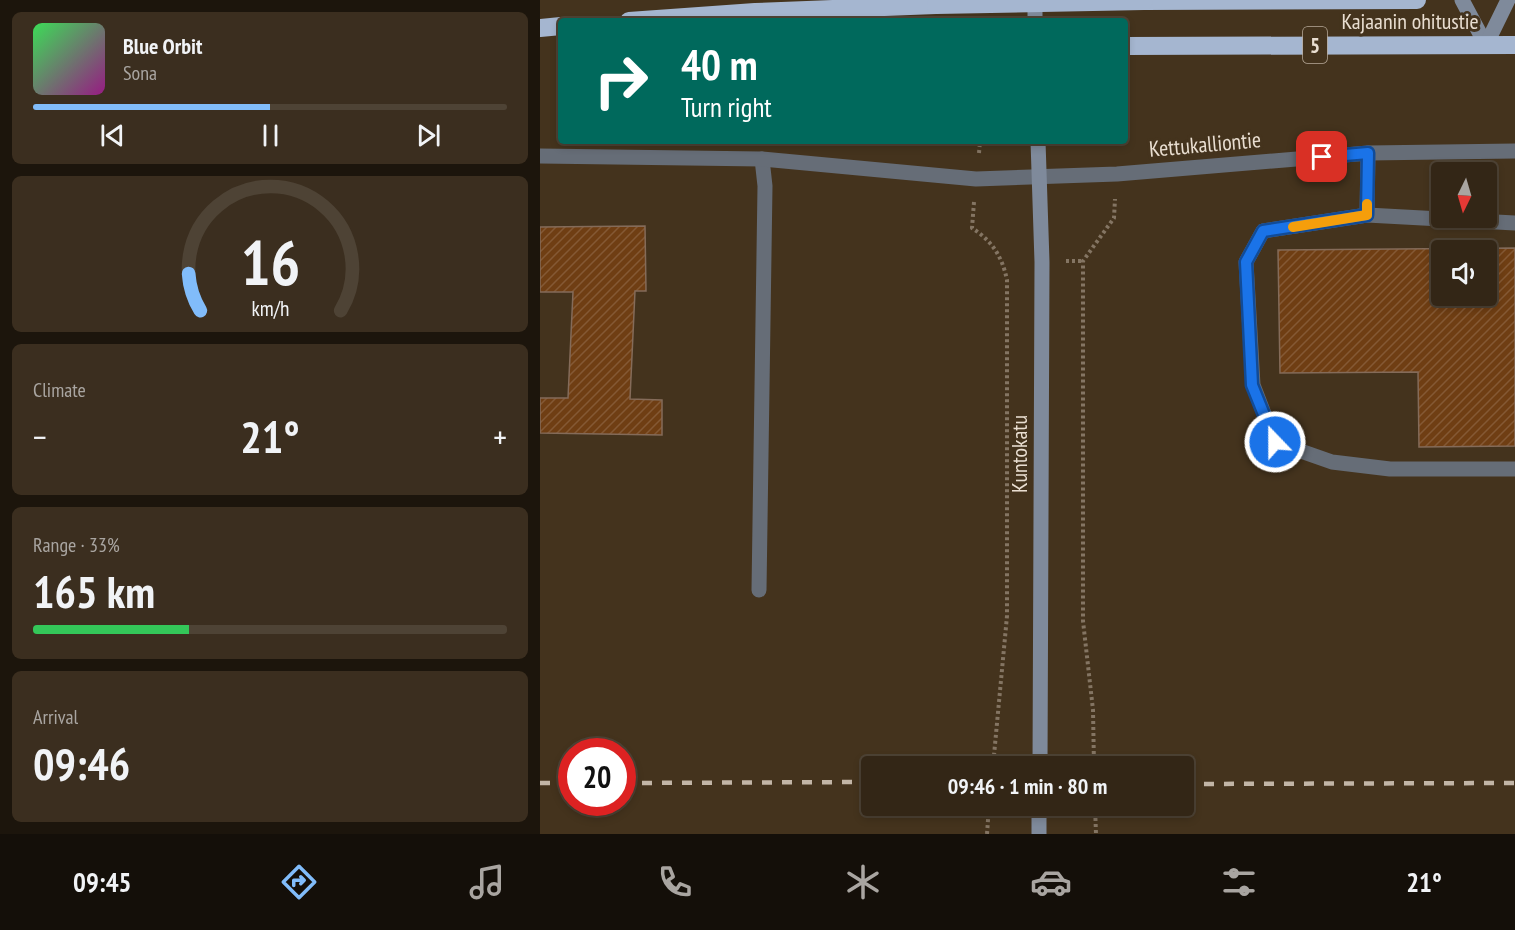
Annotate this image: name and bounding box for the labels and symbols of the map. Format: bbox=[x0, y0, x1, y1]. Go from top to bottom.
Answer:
street label: Kajaanin ohitustie bbox=[1341, 7, 1479, 35]
road number: 5 bbox=[1303, 27, 1327, 63]
street label: Kettukalliontie bbox=[1148, 125, 1262, 163]
pin bbox=[1296, 131, 1347, 182]
north arrow bbox=[1431, 162, 1497, 228]
position arrow bbox=[1243, 410, 1307, 474]
street label: Kuntokatu bbox=[1005, 415, 1033, 493]
speed limit sign: 20 bbox=[558, 738, 636, 816]

